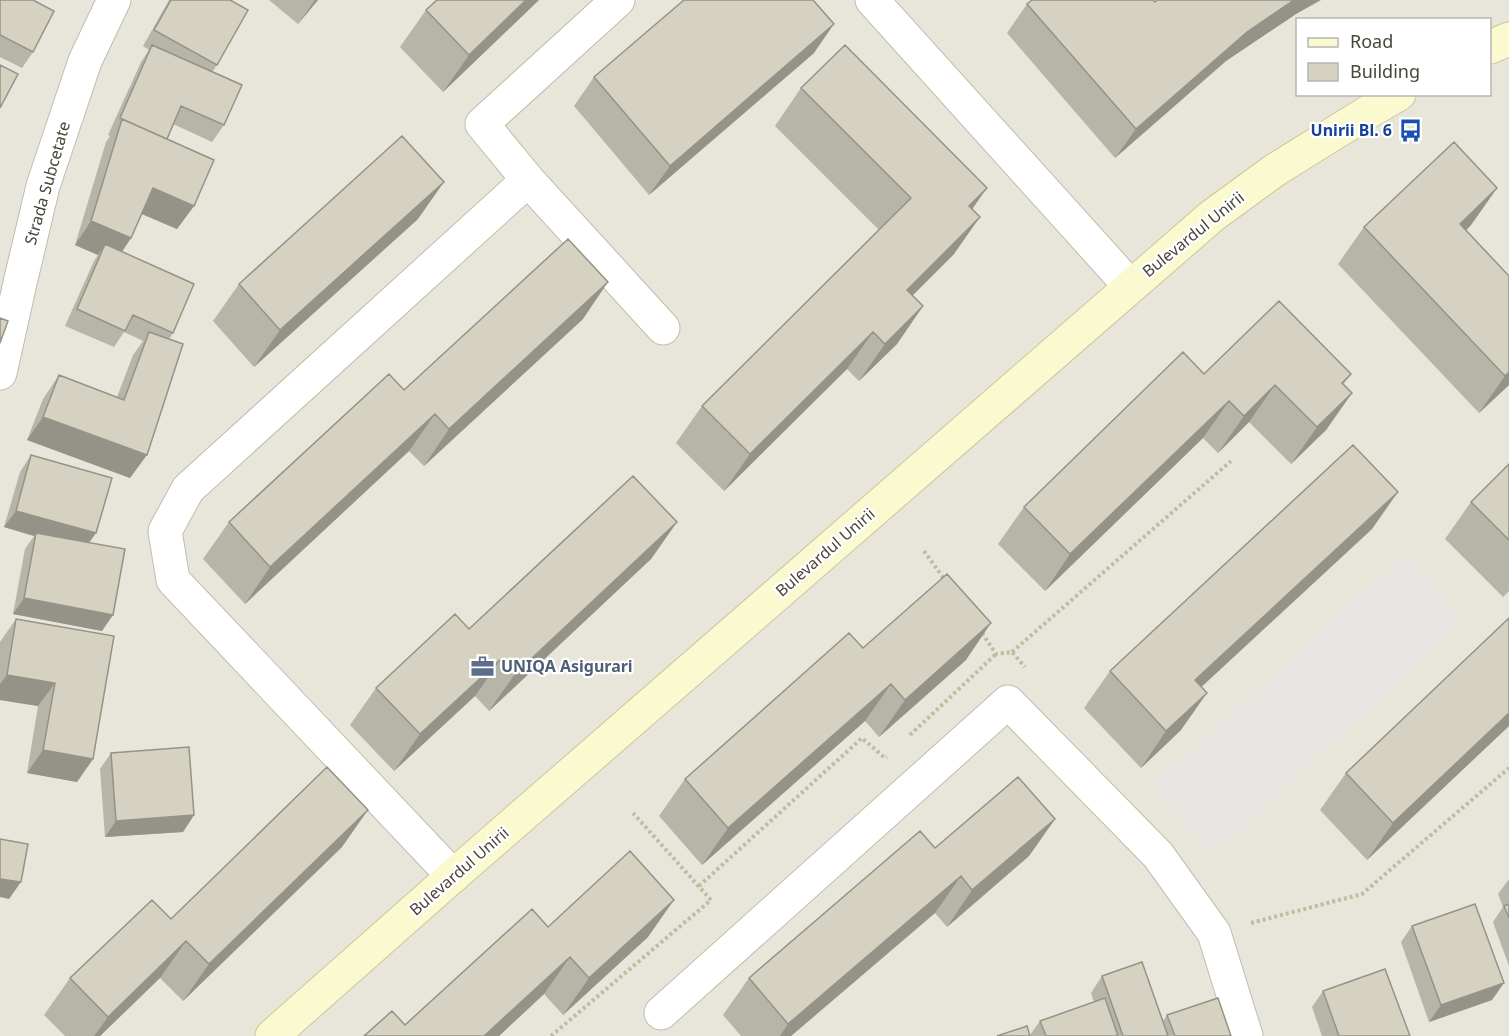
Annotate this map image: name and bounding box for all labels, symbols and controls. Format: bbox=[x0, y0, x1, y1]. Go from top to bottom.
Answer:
legend bbox=[1296, 18, 1491, 96]
text: Road bbox=[1350, 29, 1393, 53]
text: Building bbox=[1350, 59, 1420, 83]
bus stop icon: Unirii Bl. 6 bbox=[1397, 117, 1423, 143]
street label: Strada Subcetate bbox=[19, 119, 75, 247]
place label: Unirii Bl. 6 bbox=[1311, 119, 1392, 141]
street label: Bulevardul Unirii bbox=[1137, 186, 1249, 282]
street label: Bulevardul Unirii bbox=[771, 503, 879, 601]
office icon: UNIQA Asigurari bbox=[470, 653, 496, 679]
place label: UNIQA Asigurari bbox=[501, 655, 633, 677]
street label: Bulevardul Unirii bbox=[405, 822, 513, 920]

